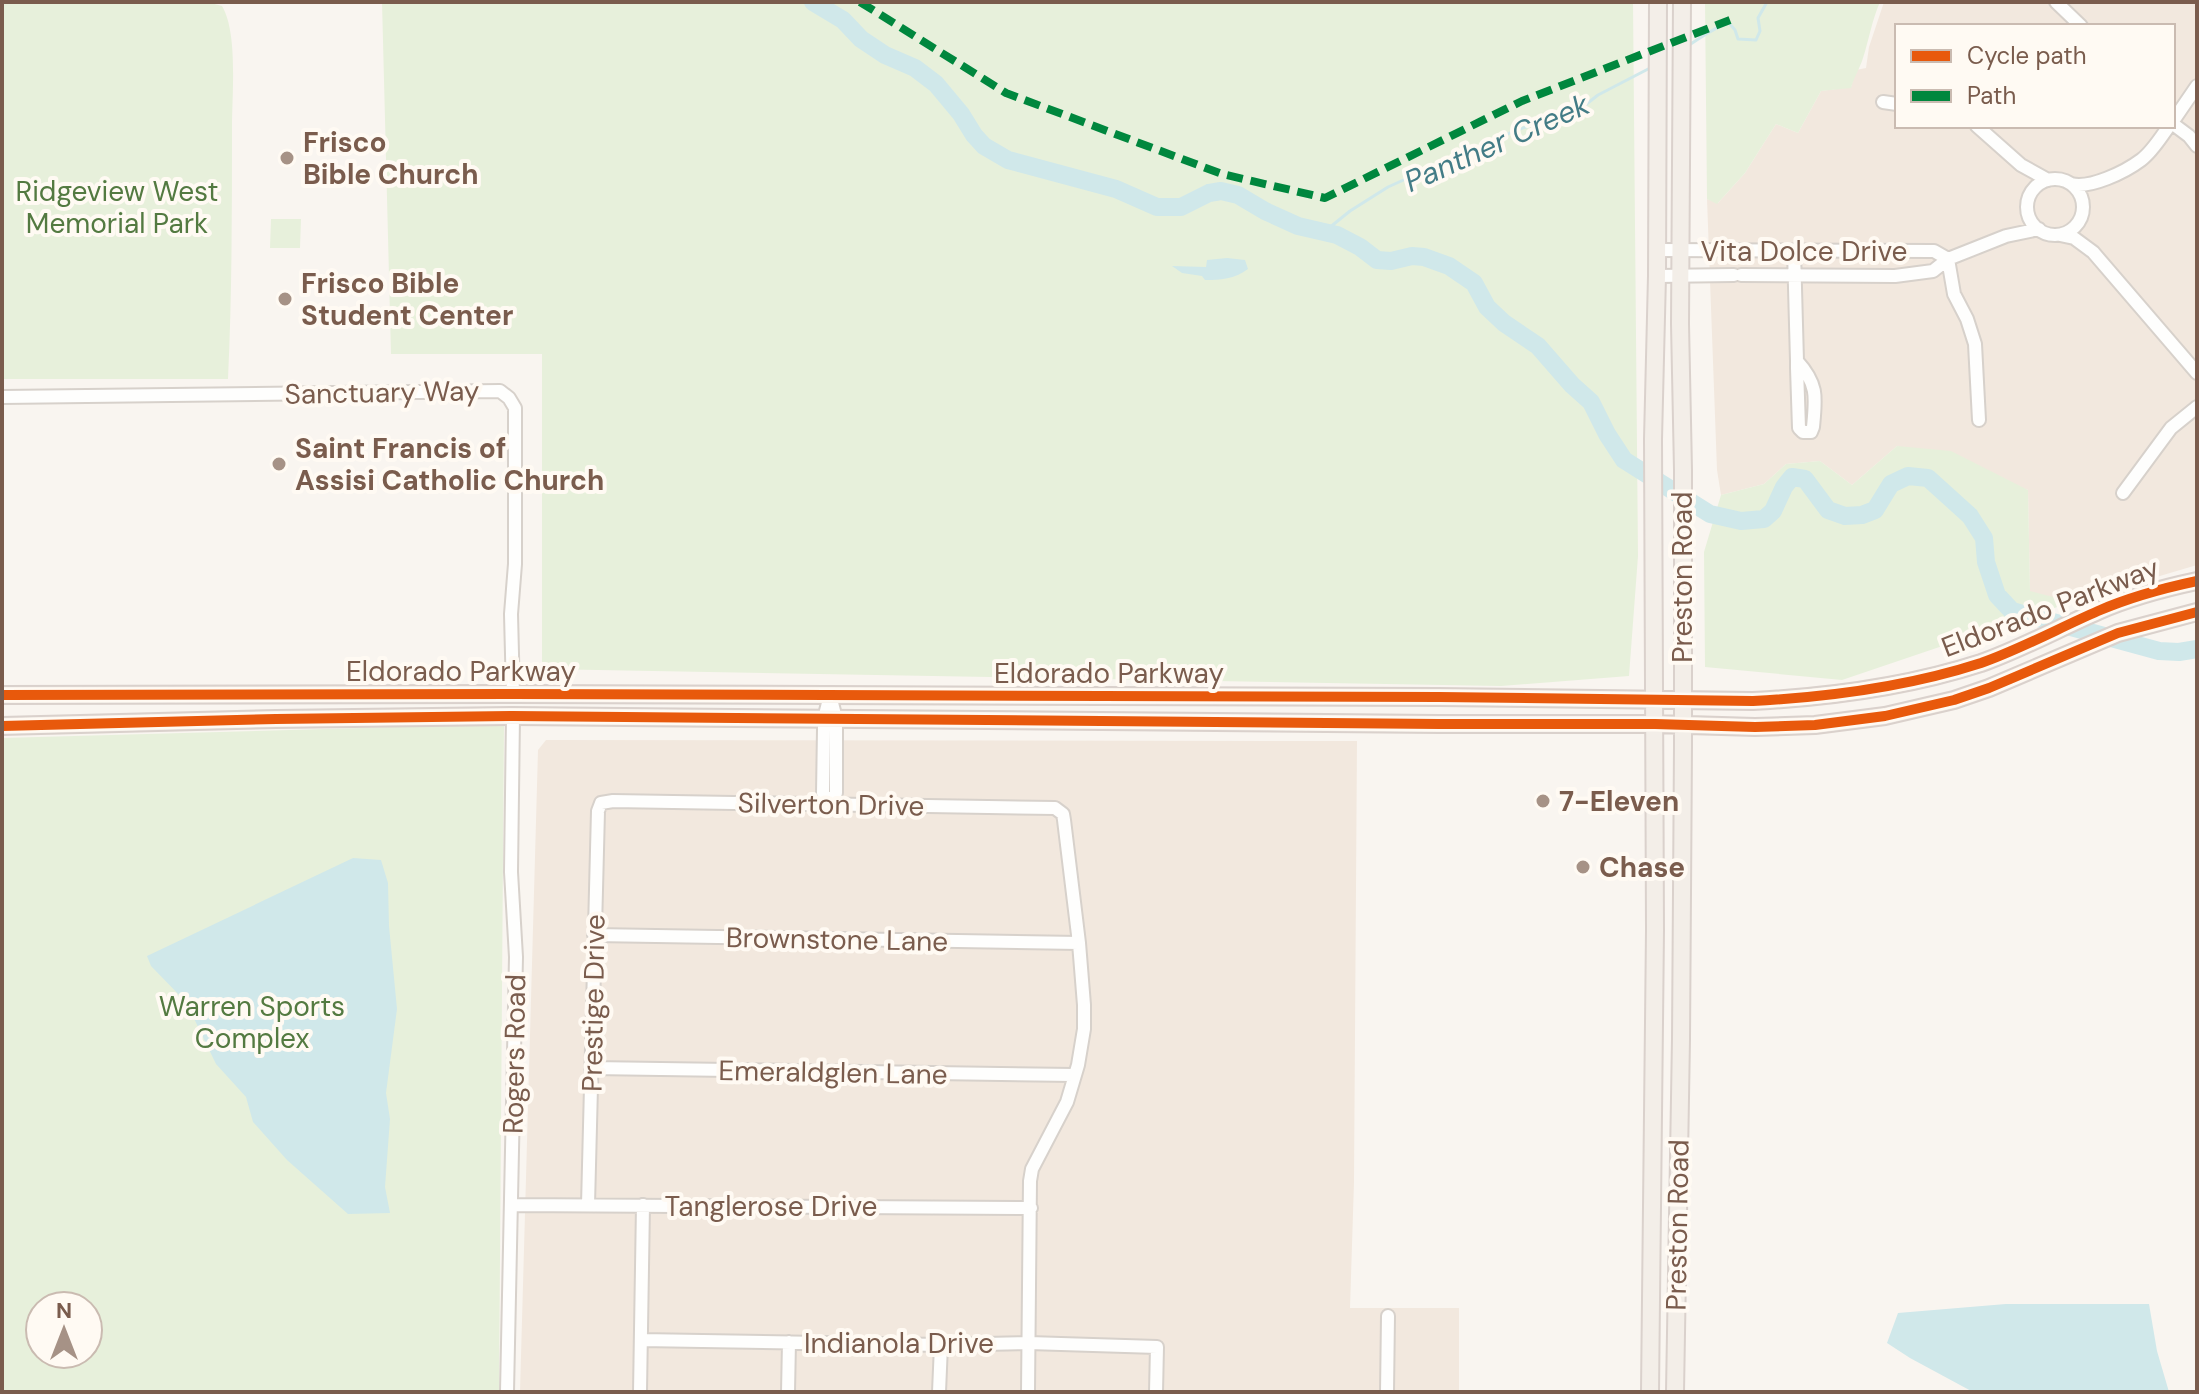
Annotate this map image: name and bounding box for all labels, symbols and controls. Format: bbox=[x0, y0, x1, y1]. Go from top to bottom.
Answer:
legend bbox=[1895, 24, 2175, 128]
text: Cycle path bbox=[1967, 40, 2086, 71]
text: Path bbox=[1967, 80, 2016, 111]
water label: Panther Creek bbox=[1398, 84, 1596, 201]
place label: Frisco Bible Church bbox=[303, 124, 479, 193]
marker: Frisco Bible Church bbox=[278, 149, 296, 167]
park label: Ridgeview West Memorial Park bbox=[16, 173, 218, 242]
street label: Vita Dolce Drive bbox=[1701, 233, 1907, 270]
place label: Frisco Bible Student Center bbox=[301, 265, 513, 334]
marker: Frisco Bible Student Center bbox=[276, 290, 294, 308]
street label: Sanctuary Way bbox=[284, 372, 480, 413]
place label: Saint Francis of Assisi Catholic Church bbox=[295, 430, 604, 499]
marker: Saint Francis of Assisi Catholic Church bbox=[270, 455, 288, 473]
street label: Preston Road bbox=[1664, 491, 1701, 663]
street label: Eldorado Parkway bbox=[1936, 549, 2164, 666]
street label: Eldorado Parkway bbox=[346, 653, 576, 690]
street label: Eldorado Parkway bbox=[994, 655, 1224, 692]
place label: 7-Eleven bbox=[1559, 783, 1679, 820]
street label: Silverton Drive bbox=[737, 784, 925, 825]
marker: 7-Eleven bbox=[1534, 792, 1552, 810]
place label: Chase bbox=[1599, 849, 1685, 886]
marker: Chase bbox=[1574, 858, 1592, 876]
street label: Prestige Drive bbox=[573, 914, 614, 1092]
street label: Brownstone Lane bbox=[726, 919, 948, 960]
street label: Rogers Road bbox=[495, 974, 534, 1134]
park label: Warren Sports Complex bbox=[159, 988, 345, 1057]
street label: Emeraldglen Lane bbox=[718, 1052, 948, 1093]
street label: Preston Road bbox=[1658, 1139, 1697, 1311]
street label: Tanglerose Drive bbox=[665, 1188, 877, 1225]
north arrow bbox=[24, 1290, 104, 1370]
text: N bbox=[56, 1296, 72, 1325]
street label: Indianola Drive bbox=[804, 1325, 994, 1362]

